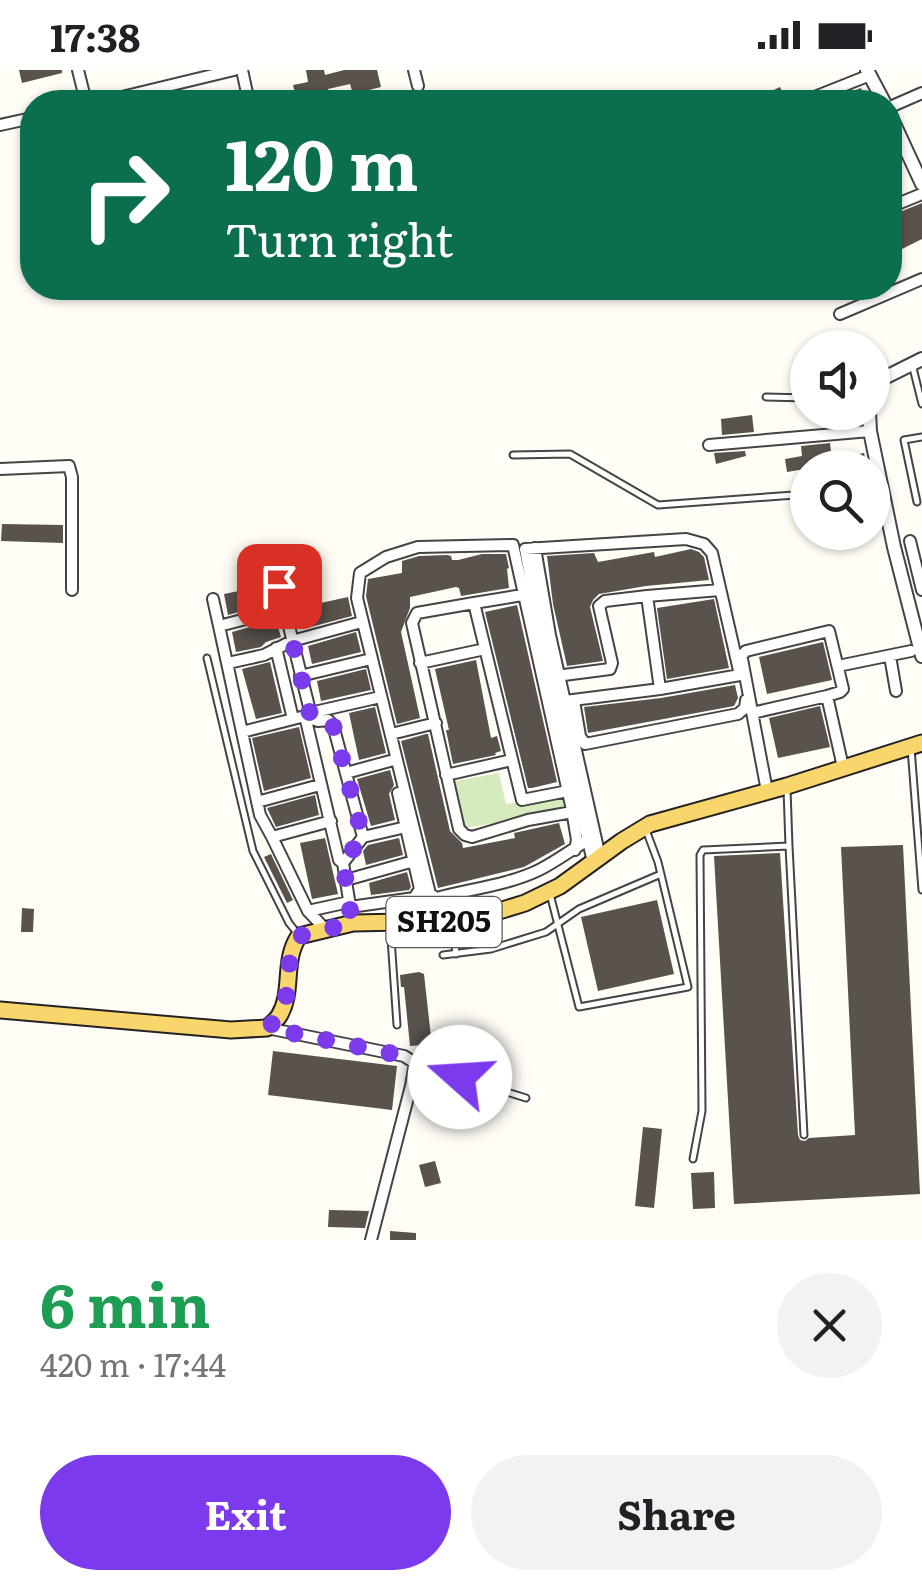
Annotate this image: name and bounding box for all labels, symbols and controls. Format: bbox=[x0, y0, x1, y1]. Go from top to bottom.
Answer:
text: 17:38 bbox=[50, 7, 140, 64]
text: 120 m bbox=[225, 109, 418, 213]
icon: right bbox=[60, 130, 190, 260]
text: Turn right bbox=[225, 204, 453, 271]
map controls bbox=[790, 330, 890, 550]
button: sound bbox=[790, 330, 890, 430]
button: search bbox=[790, 450, 890, 550]
pin bbox=[237, 544, 322, 629]
icon: arrive bbox=[252, 559, 307, 614]
road number: SH205 bbox=[386, 897, 502, 947]
position arrow bbox=[408, 1025, 512, 1129]
text: 6 min bbox=[40, 1257, 210, 1346]
button: close bbox=[777, 1273, 882, 1378]
text: 420 m · 17:44 bbox=[40, 1339, 226, 1387]
button: Exit bbox=[40, 1455, 451, 1570]
button: Share bbox=[471, 1455, 882, 1570]

